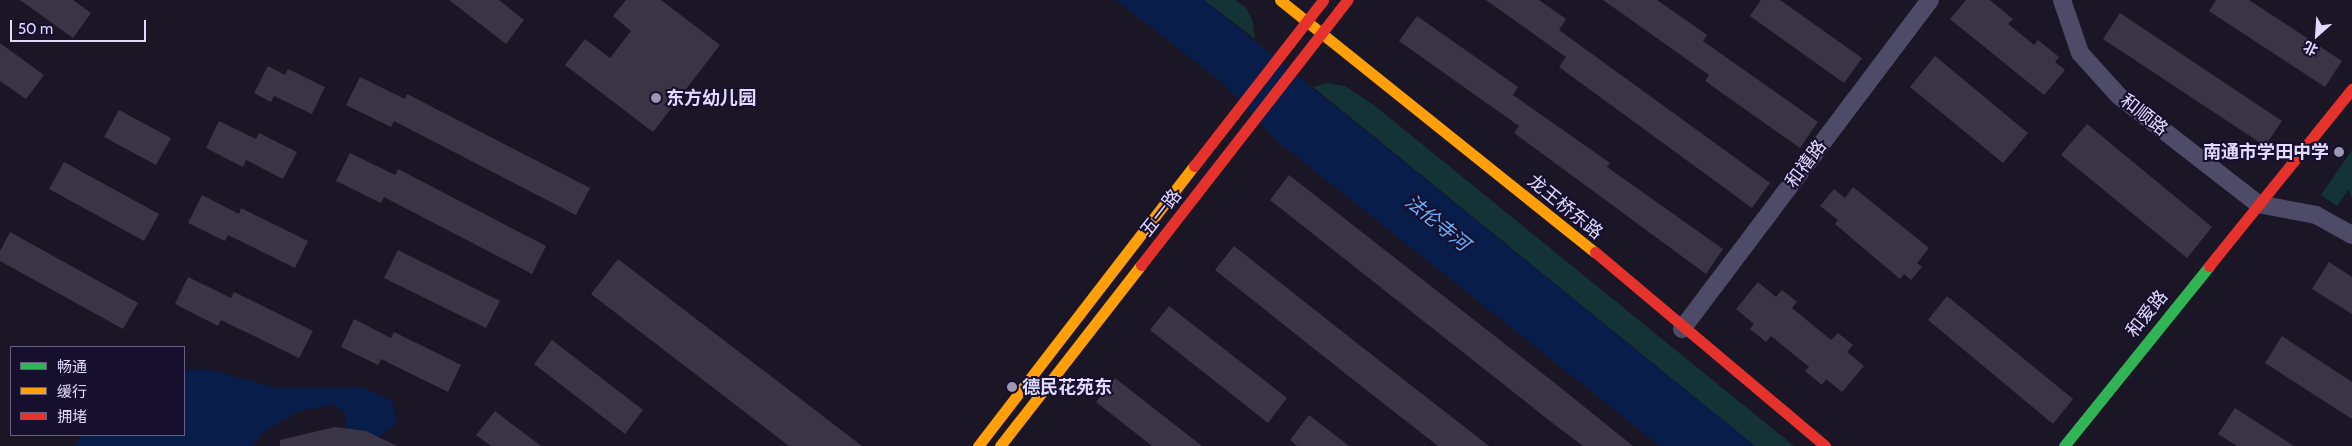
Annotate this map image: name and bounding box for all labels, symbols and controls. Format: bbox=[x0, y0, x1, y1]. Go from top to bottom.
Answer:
scale bar bbox=[12, 10, 149, 42]
north arrow bbox=[2292, 10, 2342, 60]
text: 50 m bbox=[18, 20, 53, 38]
text: 北 bbox=[2300, 37, 2321, 60]
place label: 东方幼儿园 bbox=[666, 87, 756, 109]
street label: 和顺路 bbox=[2116, 90, 2172, 140]
marker: 东方幼儿园 bbox=[650, 92, 662, 104]
street label: 和禧路 bbox=[1781, 136, 1831, 192]
place label: 南通市学田中学 bbox=[2203, 141, 2329, 163]
marker: 南通市学田中学 bbox=[2333, 146, 2345, 158]
street label: 龙王桥东路 bbox=[1523, 170, 1607, 244]
street label: 五一路 bbox=[1136, 185, 1186, 241]
water label: 法伦寺河 bbox=[1400, 190, 1474, 256]
street label: 和爱路 bbox=[2122, 286, 2172, 342]
legend bbox=[10, 346, 185, 436]
text: 畅通 bbox=[57, 358, 87, 376]
place label: 德民花苑东 bbox=[1022, 376, 1112, 398]
marker: 德民花苑东 bbox=[1006, 381, 1018, 393]
text: 缓行 bbox=[57, 383, 87, 401]
text: 拥堵 bbox=[57, 408, 87, 426]

